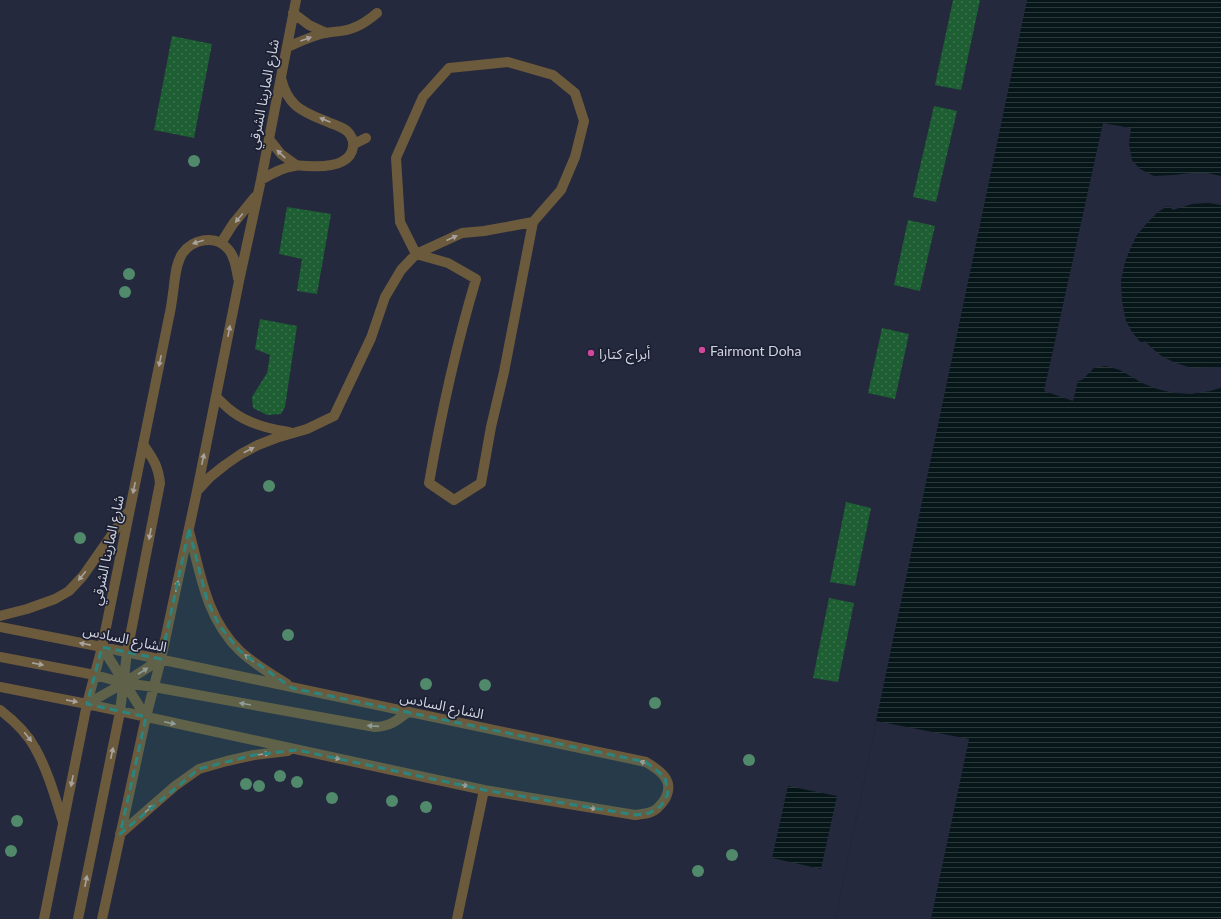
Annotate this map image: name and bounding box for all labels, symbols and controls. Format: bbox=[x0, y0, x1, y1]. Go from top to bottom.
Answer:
one-way arrow bbox=[301, 36, 313, 42]
street label: شارع المارينا الشرقي bbox=[244, 37, 285, 151]
one-way arrow bbox=[319, 117, 331, 123]
one-way arrow bbox=[276, 149, 286, 158]
one-way arrow bbox=[234, 212, 243, 223]
one-way arrow bbox=[446, 235, 457, 241]
one-way arrow bbox=[192, 239, 204, 245]
one-way arrow bbox=[226, 325, 232, 337]
place label: Fairmont Doha bbox=[710, 342, 801, 359]
place label: أبراج كتارا bbox=[599, 345, 651, 365]
marker: Fairmont Doha bbox=[697, 345, 707, 355]
marker: أبراج كتارا bbox=[586, 348, 596, 358]
one-way arrow bbox=[157, 355, 163, 367]
one-way arrow bbox=[243, 446, 255, 453]
one-way arrow bbox=[201, 453, 207, 465]
one-way arrow bbox=[131, 482, 137, 494]
street label: شارع المارينا الشرقي bbox=[87, 493, 130, 607]
one-way arrow bbox=[147, 528, 153, 540]
one-way arrow bbox=[78, 570, 87, 581]
one-way arrow bbox=[174, 580, 180, 592]
street label: الشارع السادس bbox=[81, 621, 168, 658]
one-way arrow bbox=[79, 640, 91, 646]
one-way arrow bbox=[243, 653, 254, 662]
one-way arrow bbox=[32, 661, 44, 667]
one-way arrow bbox=[138, 667, 148, 675]
street label: الشارع السادس bbox=[398, 688, 485, 725]
one-way arrow bbox=[66, 699, 78, 705]
one-way arrow bbox=[239, 701, 252, 707]
one-way arrow bbox=[163, 720, 176, 726]
one-way arrow bbox=[367, 723, 380, 730]
one-way arrow bbox=[23, 732, 32, 742]
one-way arrow bbox=[109, 747, 115, 760]
one-way arrow bbox=[258, 751, 270, 757]
one-way arrow bbox=[329, 756, 341, 762]
one-way arrow bbox=[638, 759, 650, 765]
one-way arrow bbox=[68, 775, 74, 787]
one-way arrow bbox=[456, 782, 469, 788]
one-way arrow bbox=[144, 804, 154, 813]
one-way arrow bbox=[584, 805, 597, 811]
one-way arrow bbox=[83, 875, 89, 887]

